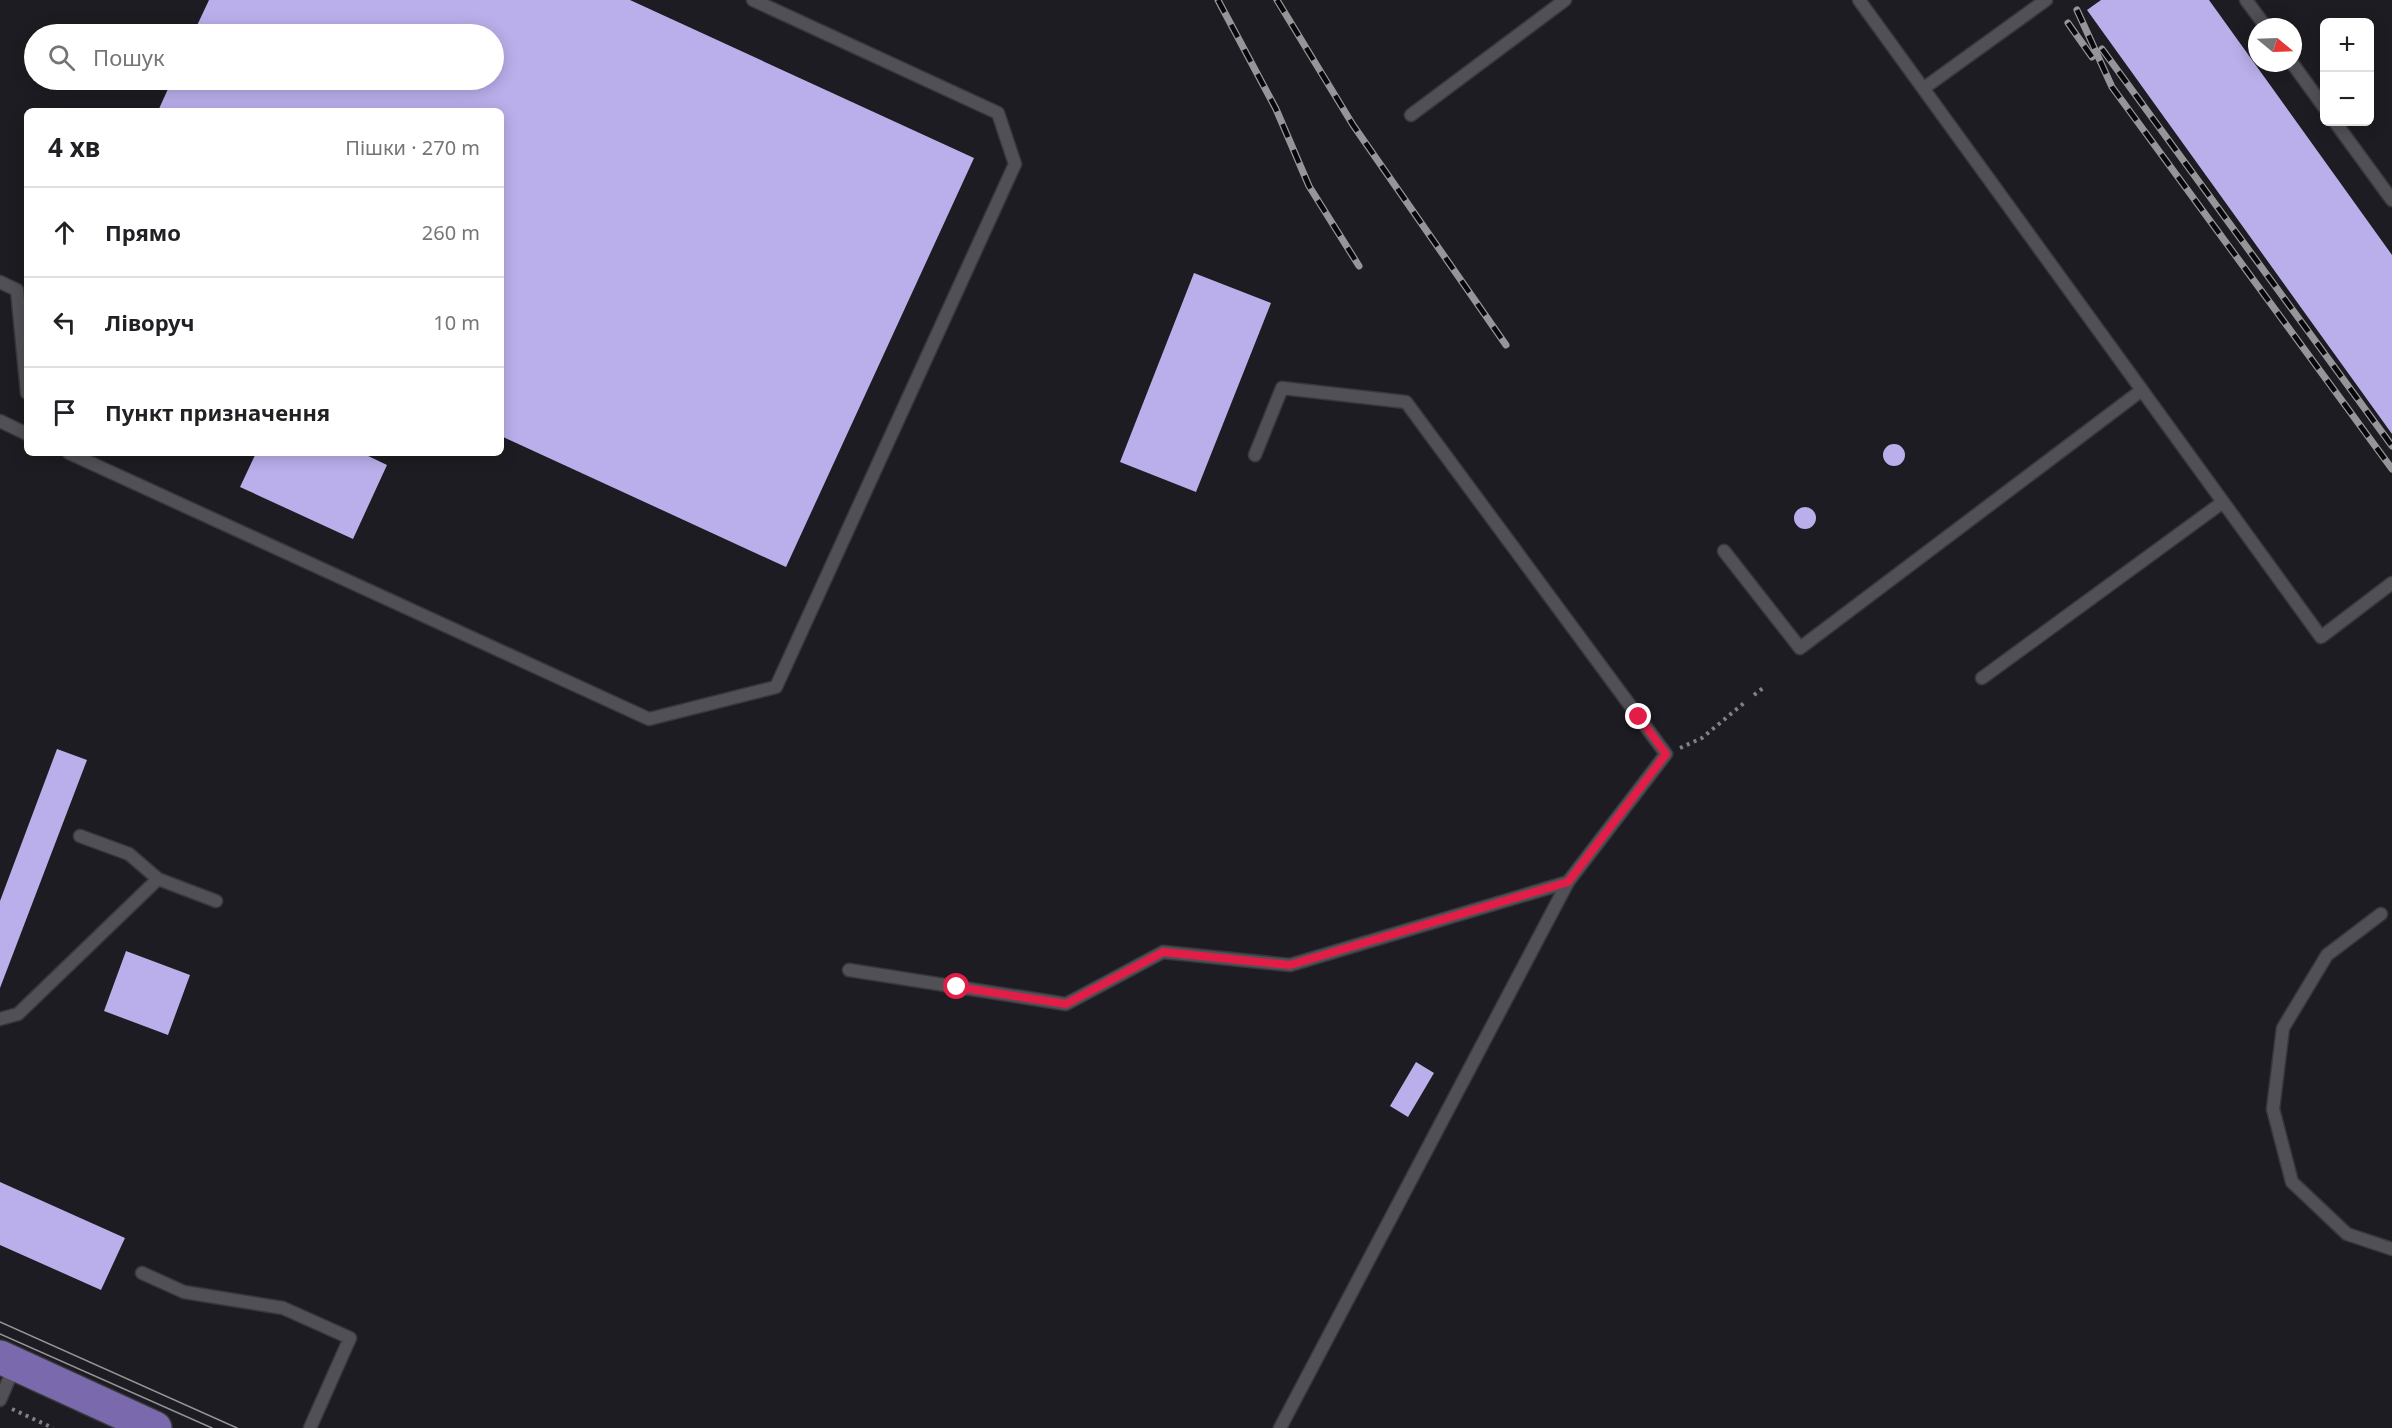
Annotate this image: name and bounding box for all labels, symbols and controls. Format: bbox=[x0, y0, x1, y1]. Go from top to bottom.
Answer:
north arrow bbox=[2248, 18, 2302, 72]
map controls bbox=[2320, 18, 2374, 126]
button: + bbox=[2320, 18, 2374, 72]
search box bbox=[24, 24, 504, 90]
icon: search bbox=[45, 41, 78, 74]
text: Пошук bbox=[93, 42, 165, 72]
button: − bbox=[2320, 72, 2374, 126]
text: 4 хв bbox=[48, 129, 100, 165]
text: Пішки · 270 m bbox=[345, 134, 480, 161]
icon: ahead bbox=[48, 216, 81, 249]
text: Прямо bbox=[105, 217, 181, 247]
text: 260 m bbox=[422, 219, 480, 246]
icon: left bbox=[48, 306, 81, 339]
text: Ліворуч bbox=[105, 307, 195, 337]
text: 10 m bbox=[433, 309, 480, 336]
icon: arrive bbox=[48, 396, 81, 429]
text: Пункт призначення bbox=[105, 397, 330, 427]
route end bbox=[1625, 703, 1651, 729]
route start bbox=[943, 973, 969, 999]

